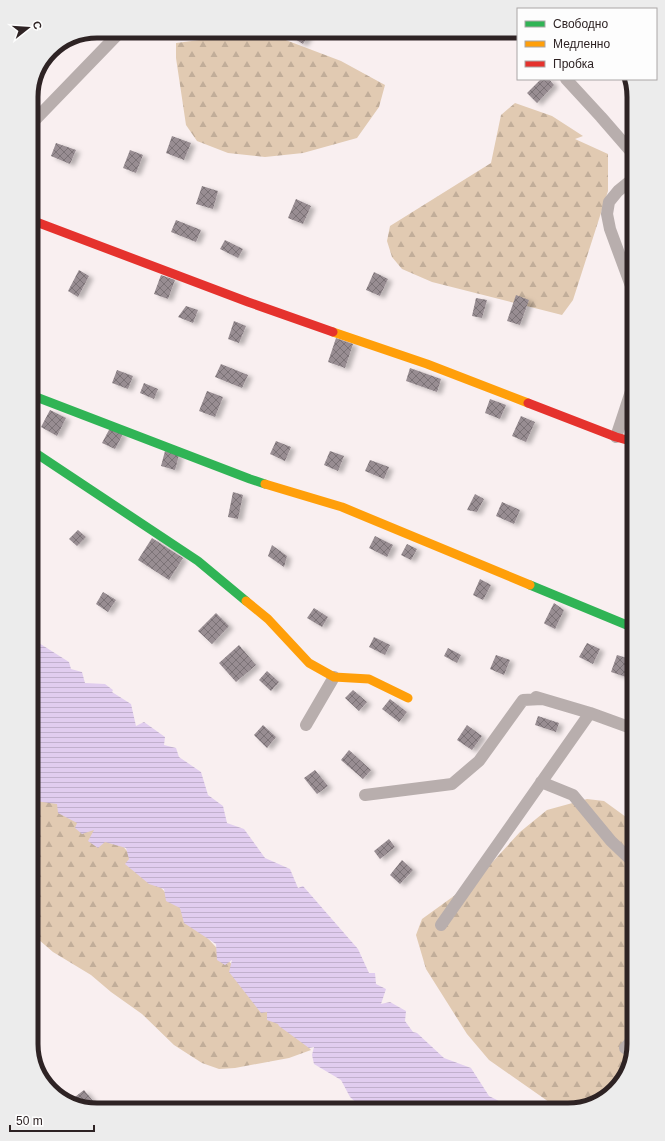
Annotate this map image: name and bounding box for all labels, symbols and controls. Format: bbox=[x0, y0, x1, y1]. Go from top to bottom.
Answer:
north arrow bbox=[8, 8, 48, 48]
legend bbox=[517, 8, 657, 80]
text: Свободно bbox=[553, 17, 608, 31]
text: С bbox=[31, 20, 44, 31]
text: Медленно bbox=[553, 37, 610, 51]
text: Пробка bbox=[553, 57, 594, 71]
scale bar bbox=[10, 1107, 94, 1133]
text: 50 m bbox=[16, 1114, 43, 1128]

